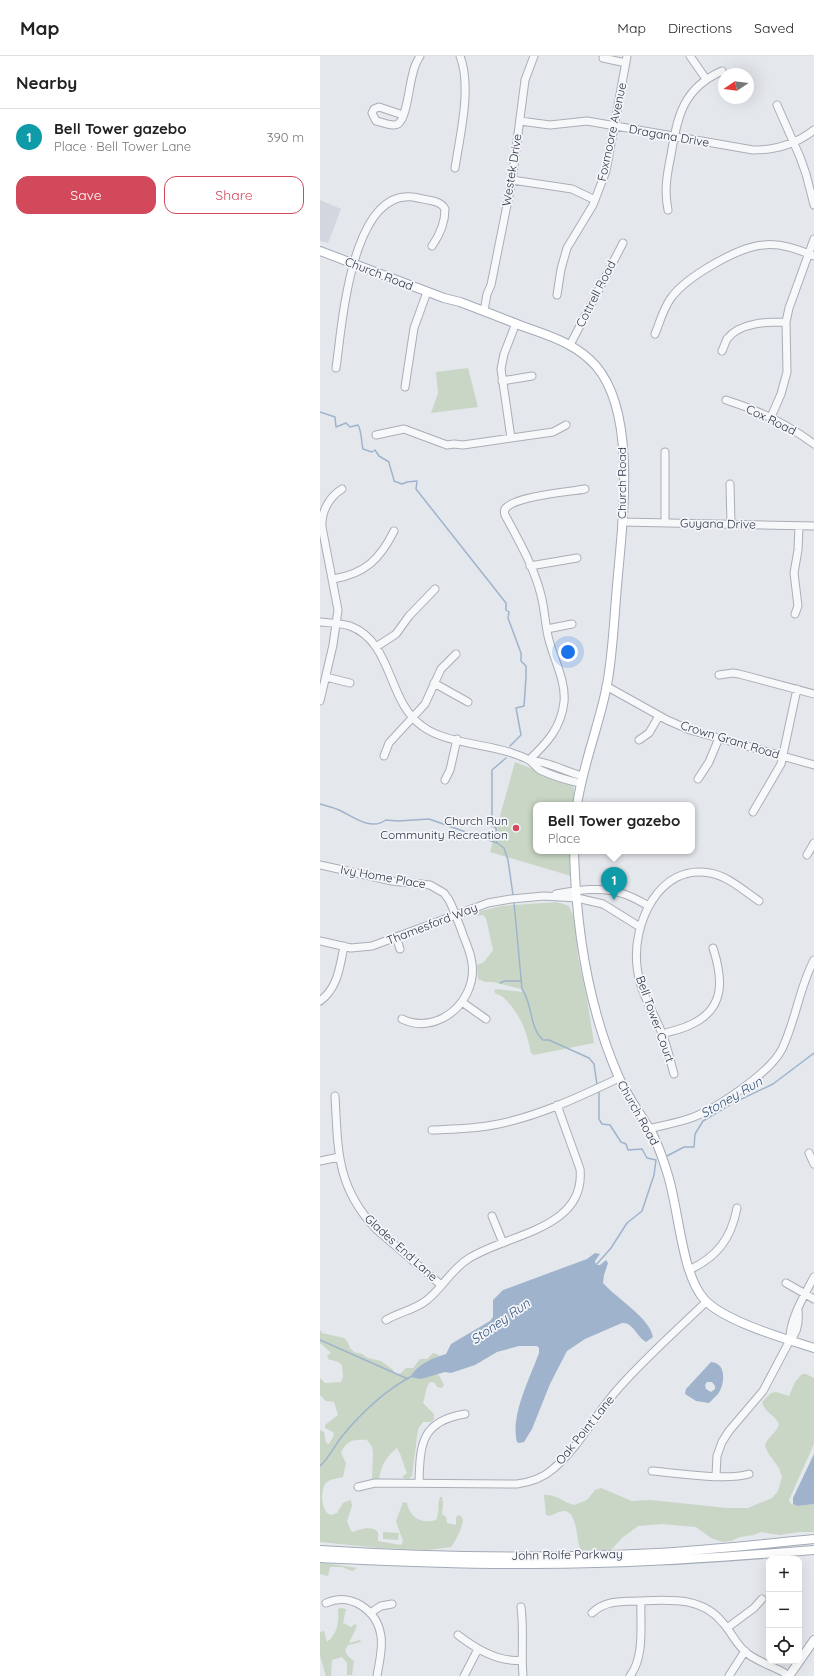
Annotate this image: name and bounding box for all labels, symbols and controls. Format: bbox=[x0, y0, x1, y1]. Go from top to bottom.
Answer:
text: Map bbox=[20, 16, 59, 40]
text: Map bbox=[617, 19, 646, 37]
text: Directions bbox=[668, 19, 732, 37]
text: Saved bbox=[754, 19, 794, 37]
north arrow bbox=[718, 68, 754, 104]
text: Nearby bbox=[16, 72, 77, 93]
street label: Foxmoore Avenue bbox=[594, 81, 629, 183]
text: Bell Tower gazebo bbox=[54, 119, 187, 138]
street label: Dragana Drive bbox=[628, 121, 711, 150]
text: 1 bbox=[26, 129, 32, 145]
text: 390 m bbox=[267, 129, 304, 145]
street label: Westek Drive bbox=[498, 132, 525, 207]
text: Place · Bell Tower Lane bbox=[54, 138, 191, 154]
button: Save bbox=[16, 176, 156, 214]
button: Share bbox=[164, 176, 304, 214]
street label: Church Road bbox=[343, 254, 415, 293]
street label: Cottrell Road bbox=[572, 258, 619, 330]
street label: Cox Road bbox=[744, 401, 799, 438]
street label: Church Road bbox=[614, 447, 629, 519]
street label: Guyana Drive bbox=[680, 515, 756, 532]
your location bbox=[558, 642, 578, 662]
street label: Crown Grant Road bbox=[679, 717, 782, 762]
popup bbox=[533, 802, 695, 854]
text: Bell Tower gazebo bbox=[548, 811, 680, 830]
place label: Church Run Community Recreation bbox=[380, 813, 508, 842]
marker: Church Run Community Recreation bbox=[511, 823, 521, 833]
text: Place bbox=[548, 830, 580, 846]
street label: Ivy Home Place bbox=[339, 862, 427, 891]
pin: 1 bbox=[601, 867, 627, 900]
street label: Thamesford Way bbox=[384, 899, 479, 948]
street label: Bell Tower Court bbox=[633, 974, 678, 1064]
water label: Stoney Run bbox=[697, 1073, 765, 1121]
street label: Church Road bbox=[614, 1078, 662, 1148]
street label: Glades End Lane bbox=[362, 1211, 441, 1284]
water label: Stoney Run bbox=[467, 1294, 533, 1347]
street label: Oak Point Lane bbox=[552, 1392, 617, 1467]
street label: John Rolfe Parkway bbox=[511, 1546, 623, 1563]
map controls bbox=[766, 1556, 802, 1664]
button: + bbox=[766, 1556, 802, 1592]
button: − bbox=[766, 1592, 802, 1628]
button: locate bbox=[766, 1628, 802, 1664]

